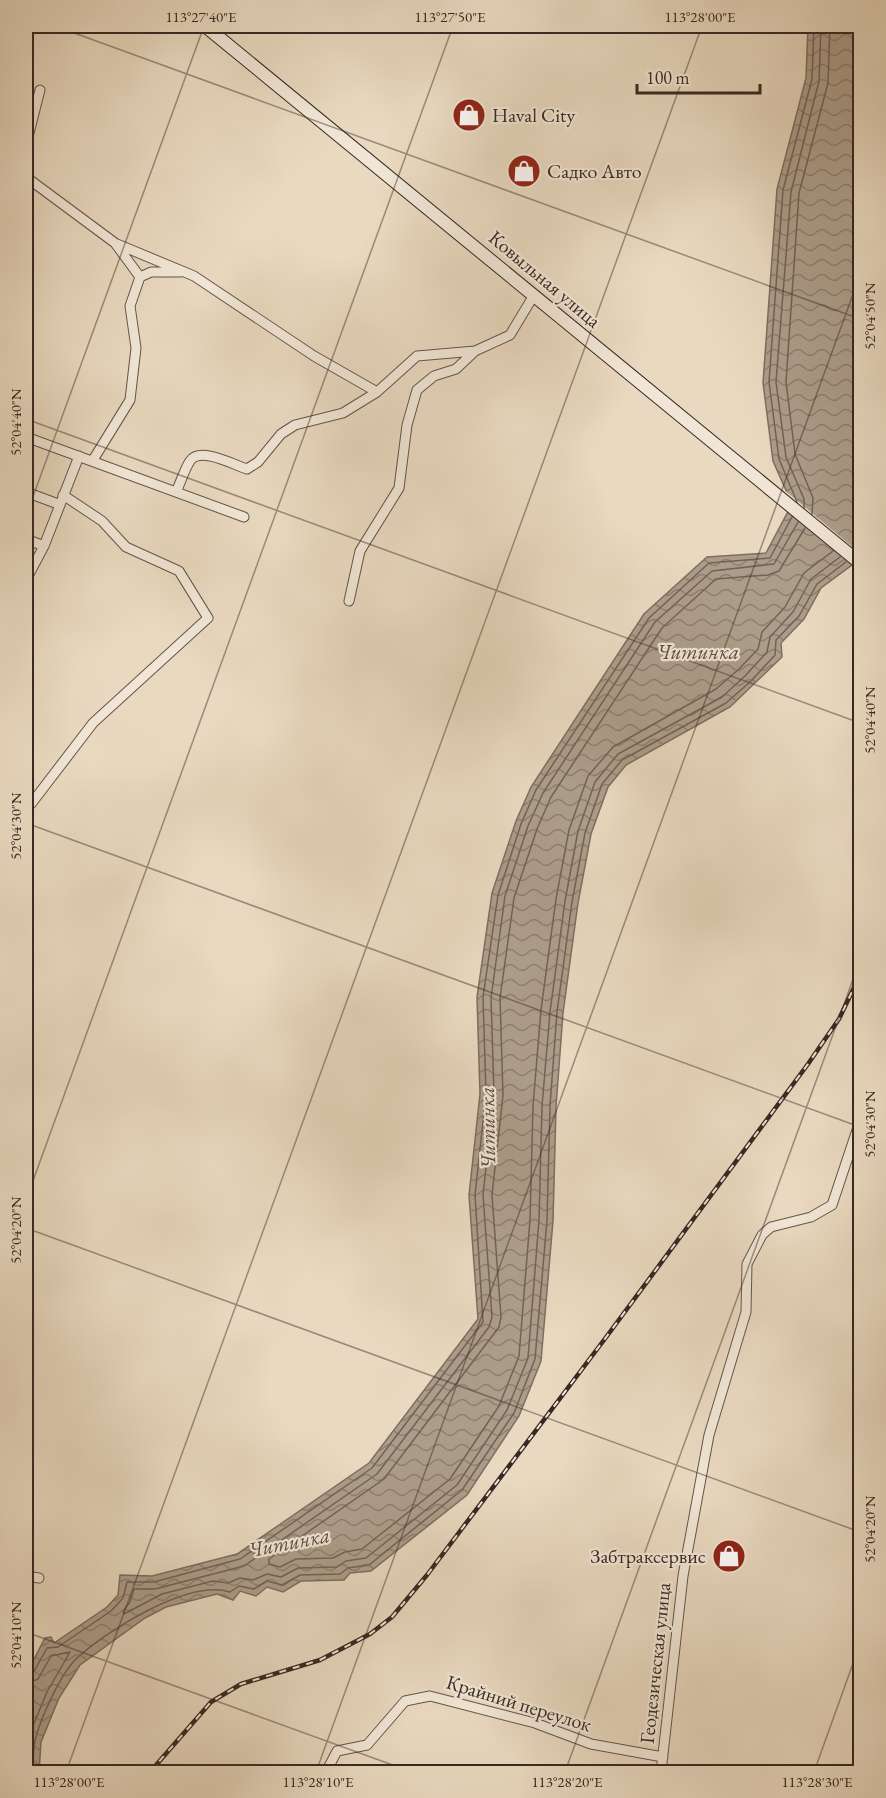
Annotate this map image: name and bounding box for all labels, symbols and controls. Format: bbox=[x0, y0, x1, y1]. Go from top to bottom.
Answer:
text: 113°27'40"E bbox=[165, 7, 237, 26]
text: 113°27'50"E bbox=[414, 7, 486, 26]
text: 113°28'00"E bbox=[664, 7, 736, 26]
scale bar bbox=[637, 57, 760, 95]
text: 100 m bbox=[646, 66, 690, 89]
shop icon: Haval Сity bbox=[451, 97, 487, 133]
place label: Haval Сity bbox=[492, 102, 575, 128]
shop icon: Садко Авто bbox=[506, 153, 542, 189]
place label: Садко Авто bbox=[547, 158, 642, 184]
street label: Ковыльная улица bbox=[483, 224, 607, 334]
text: 52°04'50"N bbox=[860, 282, 879, 350]
text: 52°04'40"N bbox=[6, 388, 25, 456]
water label: Читинка bbox=[657, 638, 739, 665]
text: 52°04'40"N bbox=[860, 686, 879, 754]
text: 52°04'30"N bbox=[6, 792, 25, 860]
water label: Читинка bbox=[473, 1087, 501, 1169]
text: 52°04'30"N bbox=[860, 1090, 879, 1158]
text: 52°04'20"N bbox=[6, 1196, 25, 1264]
text: 52°04'20"N bbox=[860, 1495, 879, 1563]
water label: Читинка bbox=[246, 1521, 332, 1563]
shop icon: Забтраксервис bbox=[711, 1538, 747, 1574]
place label: Забтраксервис bbox=[590, 1543, 706, 1569]
street label: Геодезическая улица bbox=[634, 1581, 676, 1745]
text: 52°04'10"N bbox=[6, 1601, 25, 1669]
street label: Крайний переулок bbox=[443, 1669, 595, 1738]
text: 113°28'00"E bbox=[33, 1772, 105, 1791]
text: 113°28'10"E bbox=[282, 1772, 354, 1791]
text: 113°28'20"E bbox=[531, 1772, 603, 1791]
text: 113°28'30"E bbox=[781, 1772, 853, 1791]

